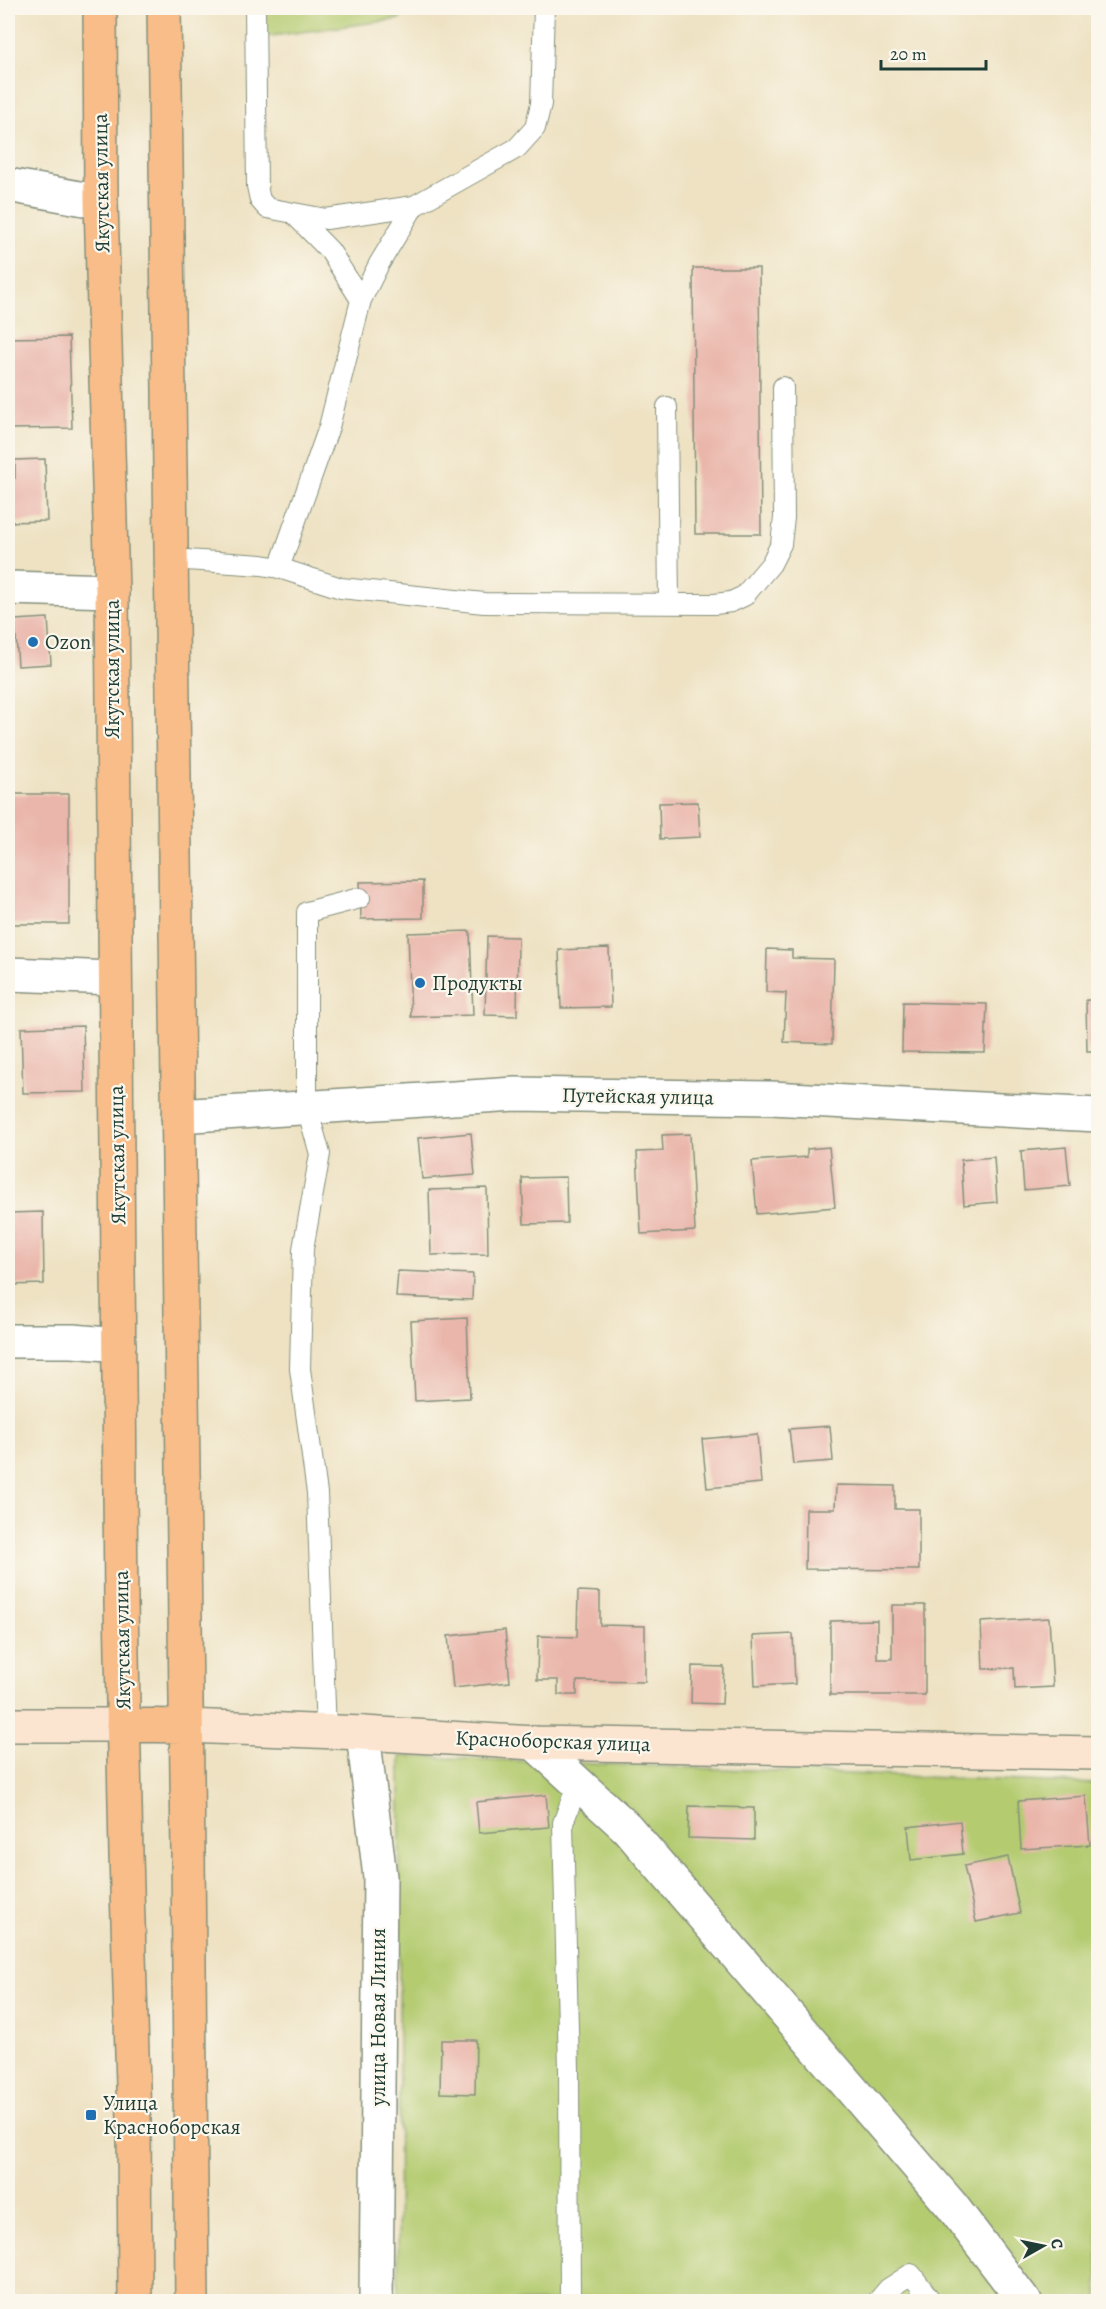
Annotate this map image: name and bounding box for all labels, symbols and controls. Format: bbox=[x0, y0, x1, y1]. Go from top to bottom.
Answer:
scale bar bbox=[881, 33, 986, 71]
text: 20 m bbox=[890, 42, 927, 66]
street label: Якутская улица bbox=[86, 113, 116, 253]
street label: Якутская улица bbox=[98, 599, 126, 739]
place label: Ozon bbox=[45, 628, 91, 656]
marker: Ozon bbox=[26, 635, 40, 649]
place label: Продукты bbox=[432, 969, 523, 997]
marker: Продукты bbox=[413, 976, 427, 990]
street label: Путейская улица bbox=[562, 1081, 715, 1111]
street label: Якутская улица bbox=[102, 1085, 132, 1225]
street label: Якутская улица bbox=[107, 1570, 137, 1710]
street label: Красноборская улица bbox=[455, 1724, 651, 1758]
street label: улица Новая Линия bbox=[364, 1928, 392, 2107]
place label: Улица Красноборская bbox=[103, 2089, 241, 2141]
marker: Улица Красноборская bbox=[84, 2108, 98, 2122]
north arrow bbox=[1013, 2216, 1073, 2276]
text: С bbox=[1045, 2237, 1068, 2251]

